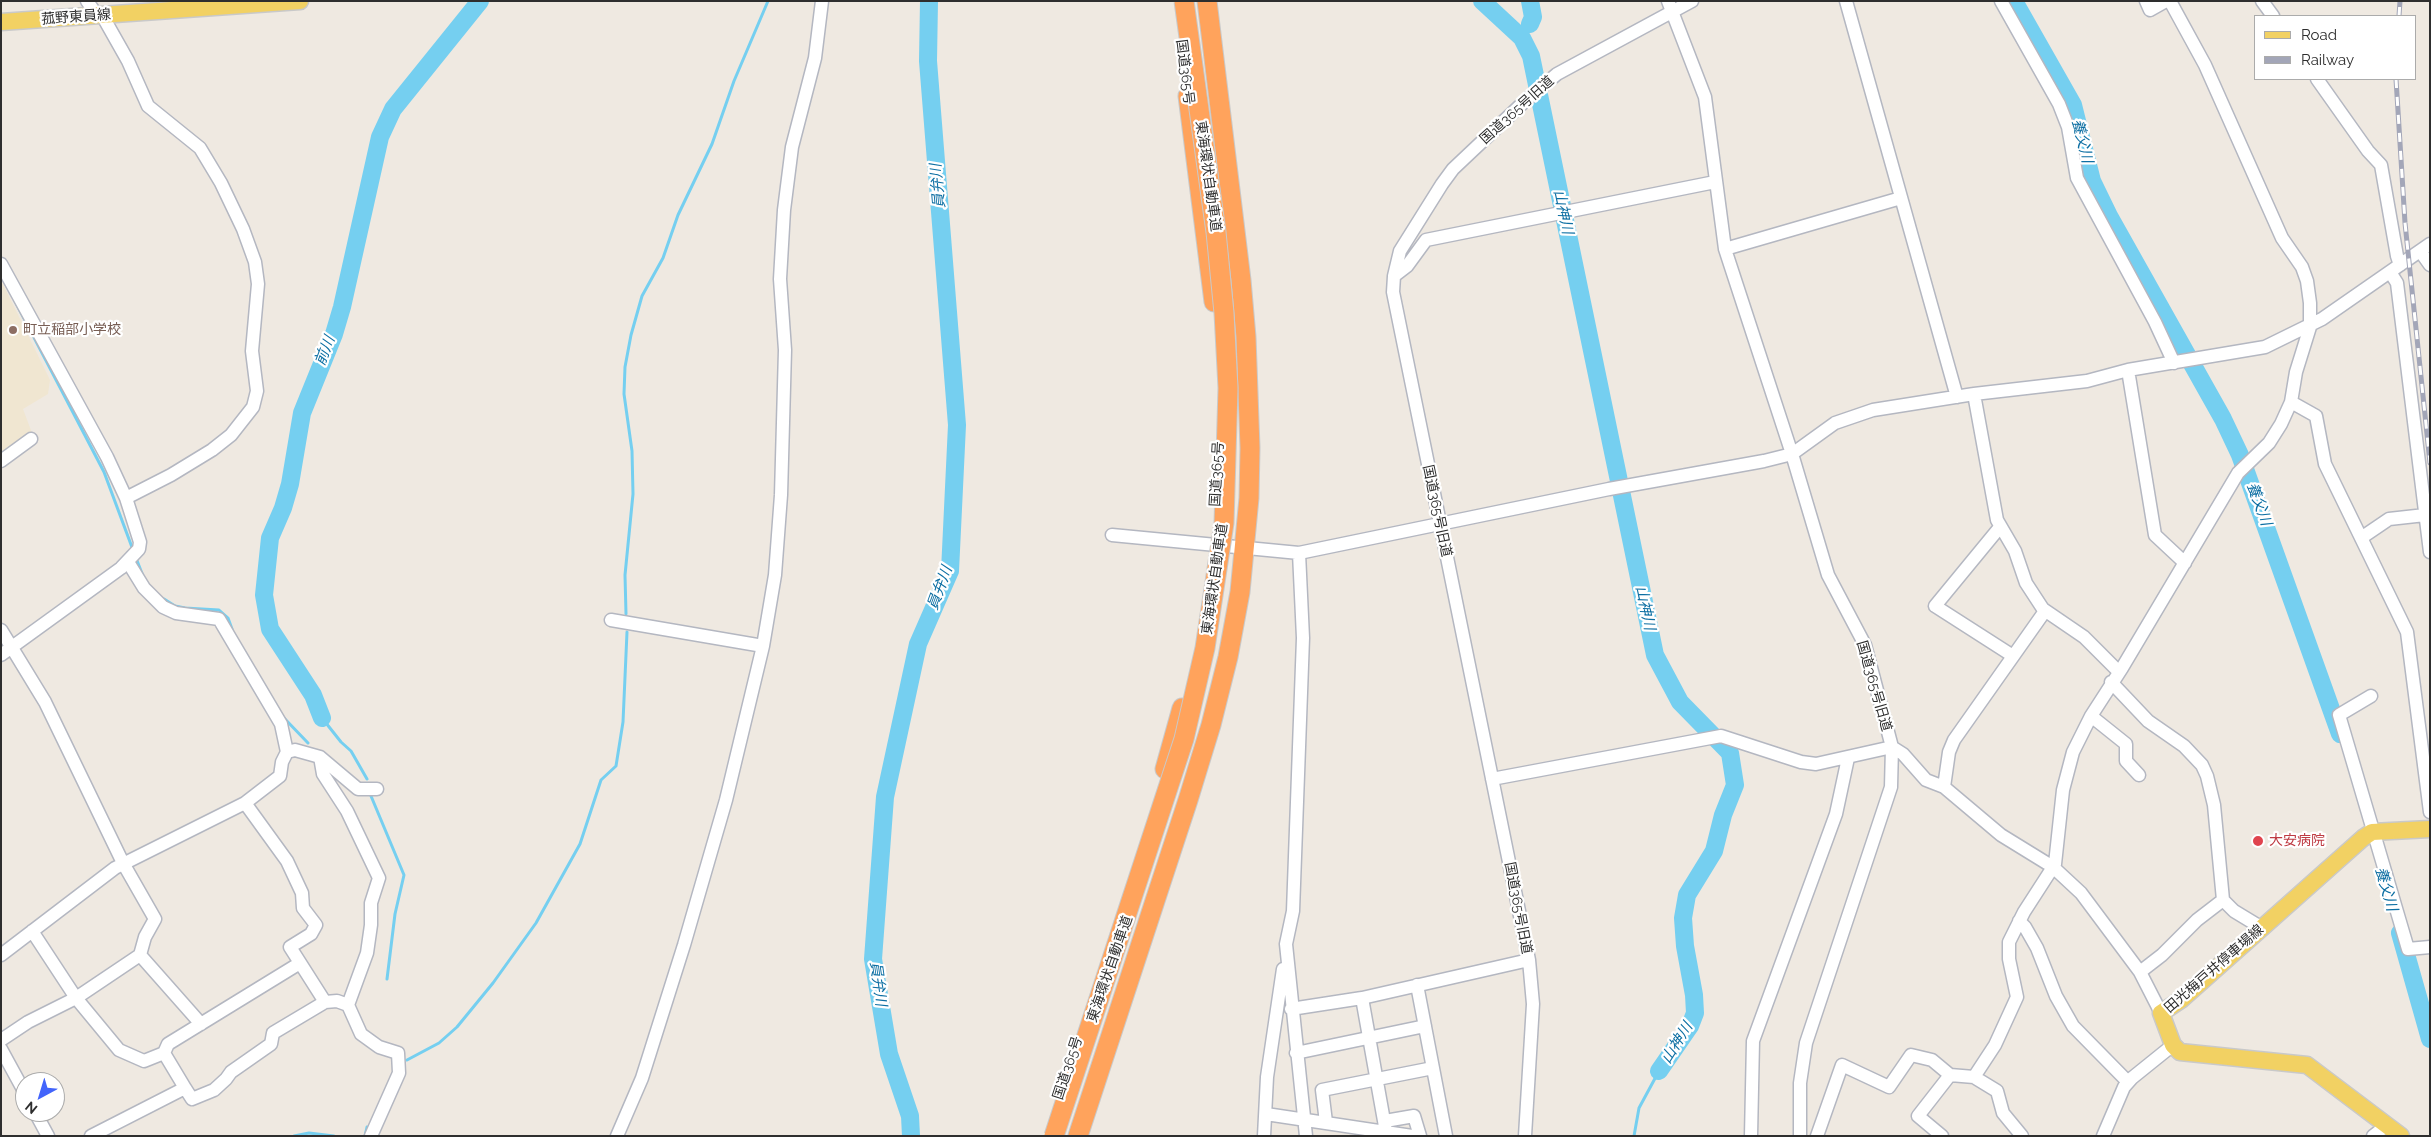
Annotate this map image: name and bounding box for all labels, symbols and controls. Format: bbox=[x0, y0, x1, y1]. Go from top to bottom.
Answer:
street label: 菰野東員線 bbox=[40, 6, 112, 28]
legend bbox=[2254, 15, 2416, 80]
text: Road bbox=[2301, 26, 2337, 44]
street label: 国道365号 bbox=[1173, 38, 1197, 106]
text: Railway bbox=[2301, 51, 2354, 69]
street label: 国道365号旧道 bbox=[1477, 72, 1557, 148]
water label: 養父川 bbox=[2068, 117, 2096, 165]
street label: 東海環状自動車道 bbox=[1192, 119, 1224, 233]
water label: 員弁川 bbox=[927, 163, 949, 209]
water label: 山神川 bbox=[1550, 188, 1576, 236]
place label: 町立稲部小学校 bbox=[23, 322, 121, 338]
marker: 町立稲部小学校 bbox=[7, 324, 19, 336]
water label: 前川 bbox=[311, 334, 339, 368]
street label: 国道365号 bbox=[1207, 441, 1227, 507]
street label: 国道365号旧道 bbox=[1419, 464, 1455, 558]
water label: 養父川 bbox=[2243, 480, 2275, 528]
street label: 東海環状自動車道 bbox=[1199, 522, 1231, 636]
water label: 員弁川 bbox=[924, 564, 956, 612]
water label: 山神川 bbox=[1632, 584, 1658, 632]
street label: 国道365号旧道 bbox=[1853, 639, 1895, 733]
place label: 大安病院 bbox=[2269, 833, 2325, 849]
marker: 大安病院 bbox=[2251, 834, 2265, 848]
street label: 国道365号旧道 bbox=[1501, 860, 1535, 956]
water label: 養父川 bbox=[2371, 865, 2401, 913]
street label: 東海環状自動車道 bbox=[1084, 913, 1136, 1025]
street label: 田光梅戸井停車場線 bbox=[2161, 921, 2267, 1017]
water label: 員弁川 bbox=[866, 960, 890, 1008]
water label: 山神川 bbox=[1657, 1019, 1697, 1067]
street label: 国道365号 bbox=[1050, 1034, 1086, 1102]
north arrow bbox=[15, 1072, 65, 1122]
text: N bbox=[22, 1098, 40, 1117]

